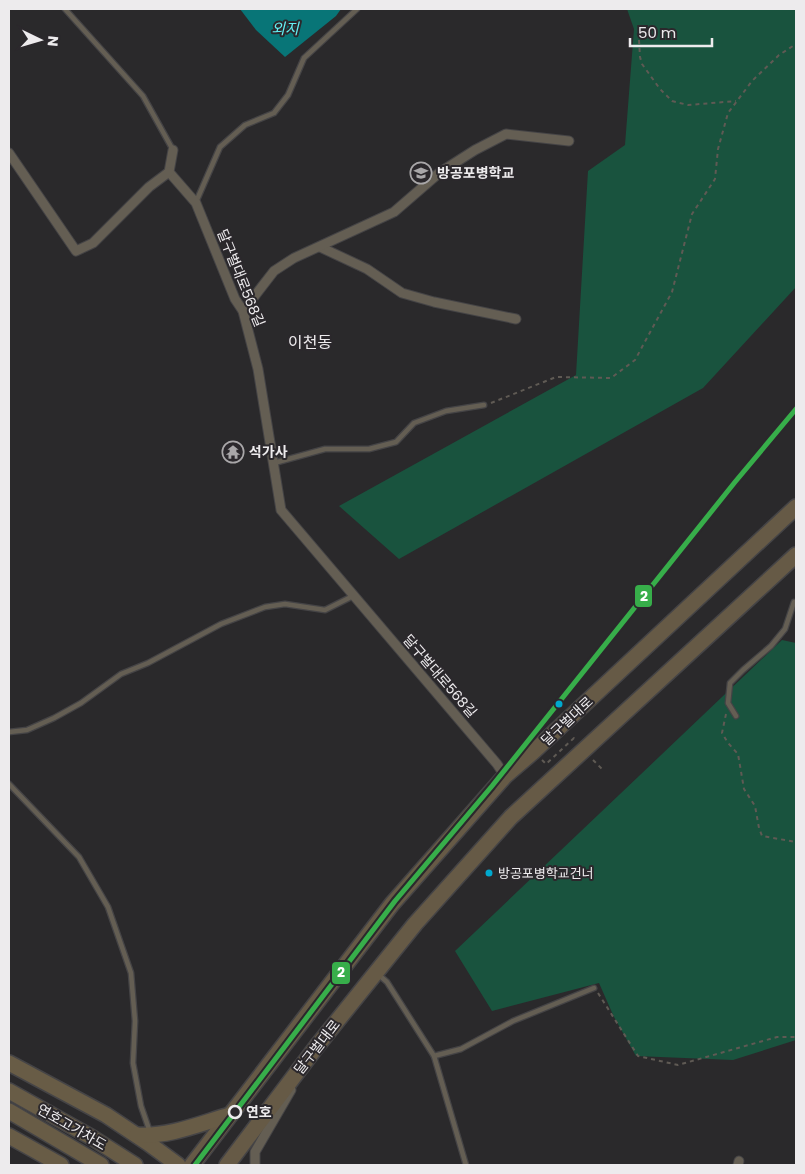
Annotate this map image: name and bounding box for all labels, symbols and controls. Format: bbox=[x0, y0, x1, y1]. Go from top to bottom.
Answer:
north arrow bbox=[15, 15, 65, 65]
scale bar bbox=[630, 15, 712, 47]
water label: 외지 bbox=[271, 18, 300, 39]
text: 50 m bbox=[638, 22, 676, 43]
text: N bbox=[43, 35, 63, 47]
school or university icon: 방공포병학교 bbox=[409, 161, 433, 185]
place label: 방공포병학교 bbox=[437, 163, 514, 183]
street label: 달구벌대로568길 bbox=[212, 226, 270, 330]
district label: 이천동 bbox=[288, 331, 332, 354]
temple icon: 석가사 bbox=[221, 440, 245, 464]
place label: 석가사 bbox=[249, 442, 288, 462]
line badge: 2 bbox=[634, 584, 653, 608]
text: 2 bbox=[640, 586, 648, 606]
street label: 달구벌대로568길 bbox=[398, 630, 482, 722]
street label: 달구벌대로 bbox=[537, 692, 597, 750]
unlabelled marker bbox=[554, 699, 564, 709]
place label: 방공포병학교건너 bbox=[498, 864, 594, 883]
marker: 방공포병학교건너 bbox=[484, 868, 494, 878]
line badge: 2 bbox=[331, 961, 351, 985]
text: 2 bbox=[337, 962, 345, 982]
street label: 달구벌대로 bbox=[289, 1015, 345, 1079]
street label: 연호고가차도 bbox=[34, 1099, 111, 1155]
place label: 연호 bbox=[246, 1102, 272, 1122]
marker: 연호 bbox=[228, 1105, 242, 1119]

